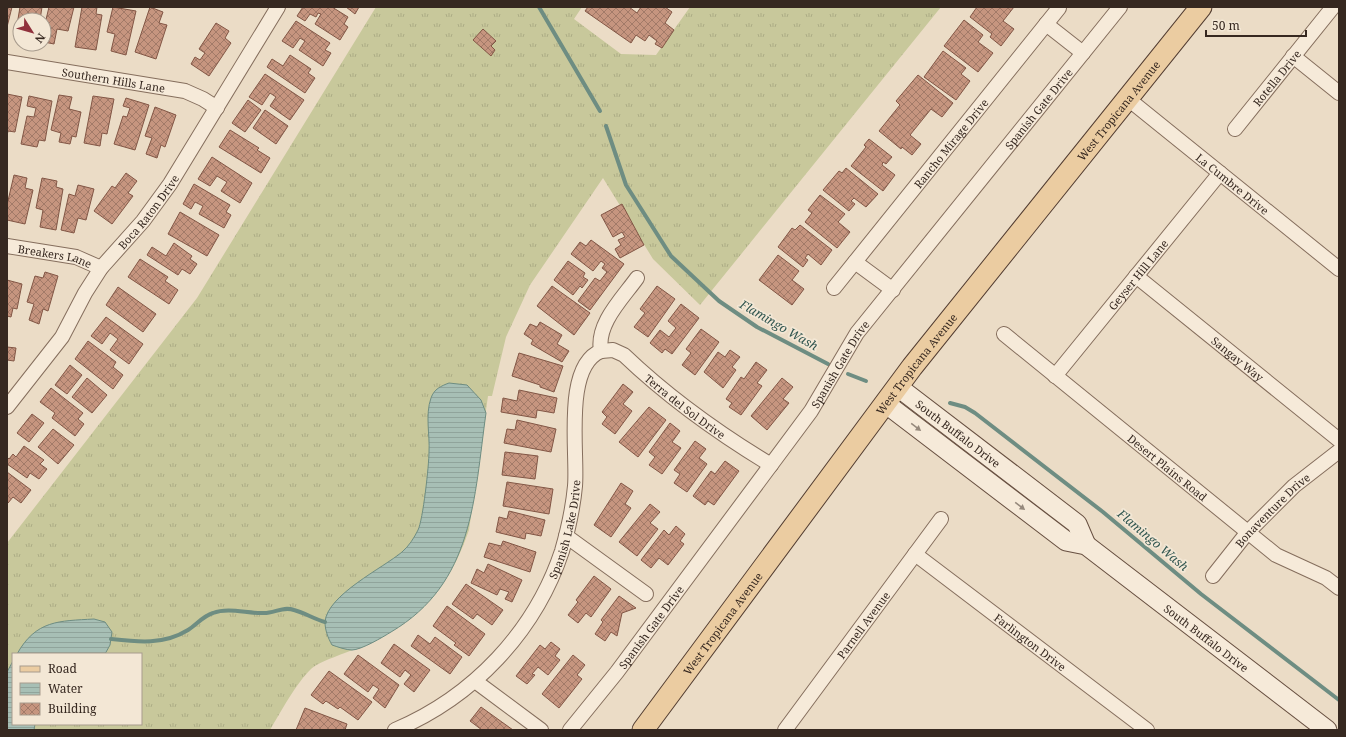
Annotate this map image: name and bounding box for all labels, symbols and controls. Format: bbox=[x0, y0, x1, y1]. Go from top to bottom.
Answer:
north arrow bbox=[12, 12, 52, 52]
scale bar bbox=[1206, 12, 1306, 38]
text: 50 m bbox=[1212, 17, 1240, 34]
text: N bbox=[32, 30, 49, 47]
street label: Rotella Drive bbox=[1249, 46, 1304, 109]
street label: West Tropicana Avenue bbox=[1073, 57, 1163, 163]
street label: Southern Hills Lane bbox=[61, 64, 166, 95]
street label: Spanish Gate Drive bbox=[1001, 65, 1076, 152]
street label: Rancho Mirage Drive bbox=[910, 95, 991, 191]
street label: La Cumbre Drive bbox=[1193, 149, 1273, 217]
street label: Boca Raton Drive bbox=[114, 171, 182, 252]
street label: Geyser Hill Lane bbox=[1104, 236, 1171, 313]
street label: Breakers Lane bbox=[17, 240, 95, 271]
water label: Flamingo Wash bbox=[736, 295, 821, 354]
street label: West Tropicana Avenue bbox=[872, 310, 960, 417]
street label: Spanish Gate Drive bbox=[807, 317, 872, 410]
street label: Sangay Way bbox=[1209, 333, 1268, 385]
street label: Terra del Sol Drive bbox=[642, 370, 729, 442]
street label: South Buffalo Drive bbox=[913, 396, 1004, 470]
one-way arrow bbox=[911, 423, 922, 431]
street label: Desert Plains Road bbox=[1125, 430, 1211, 504]
street label: Bonaventure Drive bbox=[1231, 469, 1313, 550]
street label: Spanish Lake Drive bbox=[545, 479, 583, 581]
one-way arrow bbox=[1014, 501, 1025, 510]
water label: Flamingo Wash bbox=[1113, 505, 1192, 575]
street label: West Tropicana Avenue bbox=[679, 569, 765, 678]
street label: Spanish Gate Drive bbox=[615, 582, 687, 671]
street label: Parnell Avenue bbox=[833, 588, 893, 661]
street label: South Buffalo Drive bbox=[1161, 600, 1252, 675]
street label: Farlington Drive bbox=[991, 609, 1070, 674]
legend bbox=[12, 653, 142, 725]
text: Road bbox=[48, 660, 78, 677]
text: Water bbox=[48, 680, 83, 697]
text: Building bbox=[48, 700, 97, 717]

